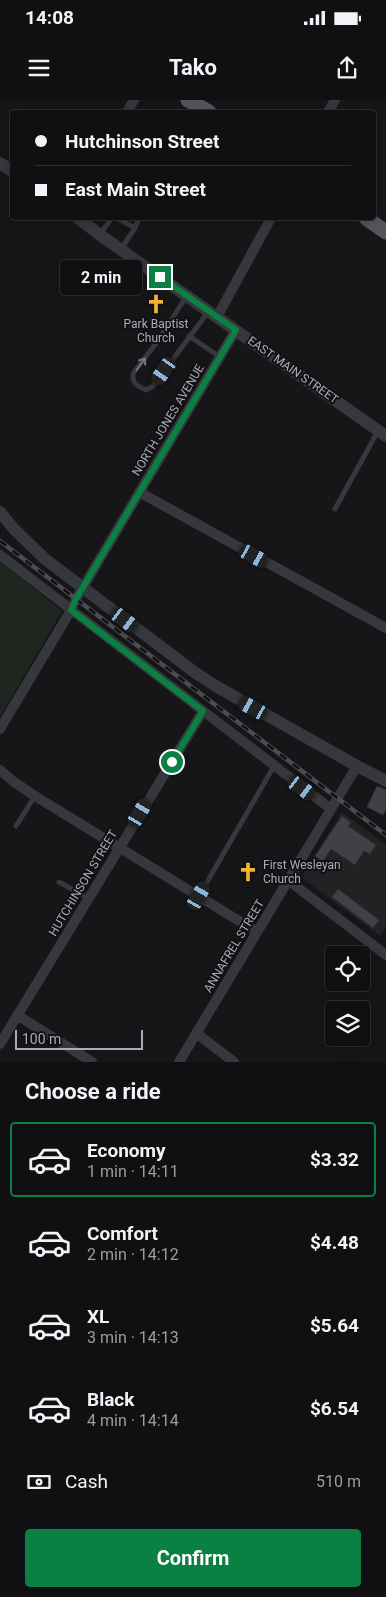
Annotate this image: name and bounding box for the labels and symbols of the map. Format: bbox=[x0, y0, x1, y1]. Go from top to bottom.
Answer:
callout: 2 min bbox=[60, 260, 142, 294]
route end bbox=[149, 266, 171, 288]
church icon: Park Baptist Church bbox=[145, 293, 167, 315]
place label: Park Baptist Church bbox=[124, 317, 189, 345]
street label: EAST MAIN STREET bbox=[245, 333, 341, 407]
car bbox=[149, 354, 178, 388]
one-way arrow bbox=[135, 358, 146, 371]
street label: NORTH JONES AVENUE bbox=[129, 361, 207, 478]
car bbox=[237, 542, 270, 570]
car bbox=[108, 605, 141, 635]
car bbox=[236, 694, 269, 722]
route start bbox=[161, 751, 183, 773]
car bbox=[285, 773, 318, 803]
car bbox=[125, 796, 154, 830]
street label: HUTCHINSON STREET bbox=[46, 828, 120, 938]
place label: First Wesleyan Church bbox=[263, 858, 341, 886]
church icon: First Wesleyan Church bbox=[237, 861, 259, 883]
car bbox=[185, 879, 212, 913]
street label: ANNAFREL STREET bbox=[201, 897, 267, 995]
scale bar bbox=[15, 1027, 142, 1050]

